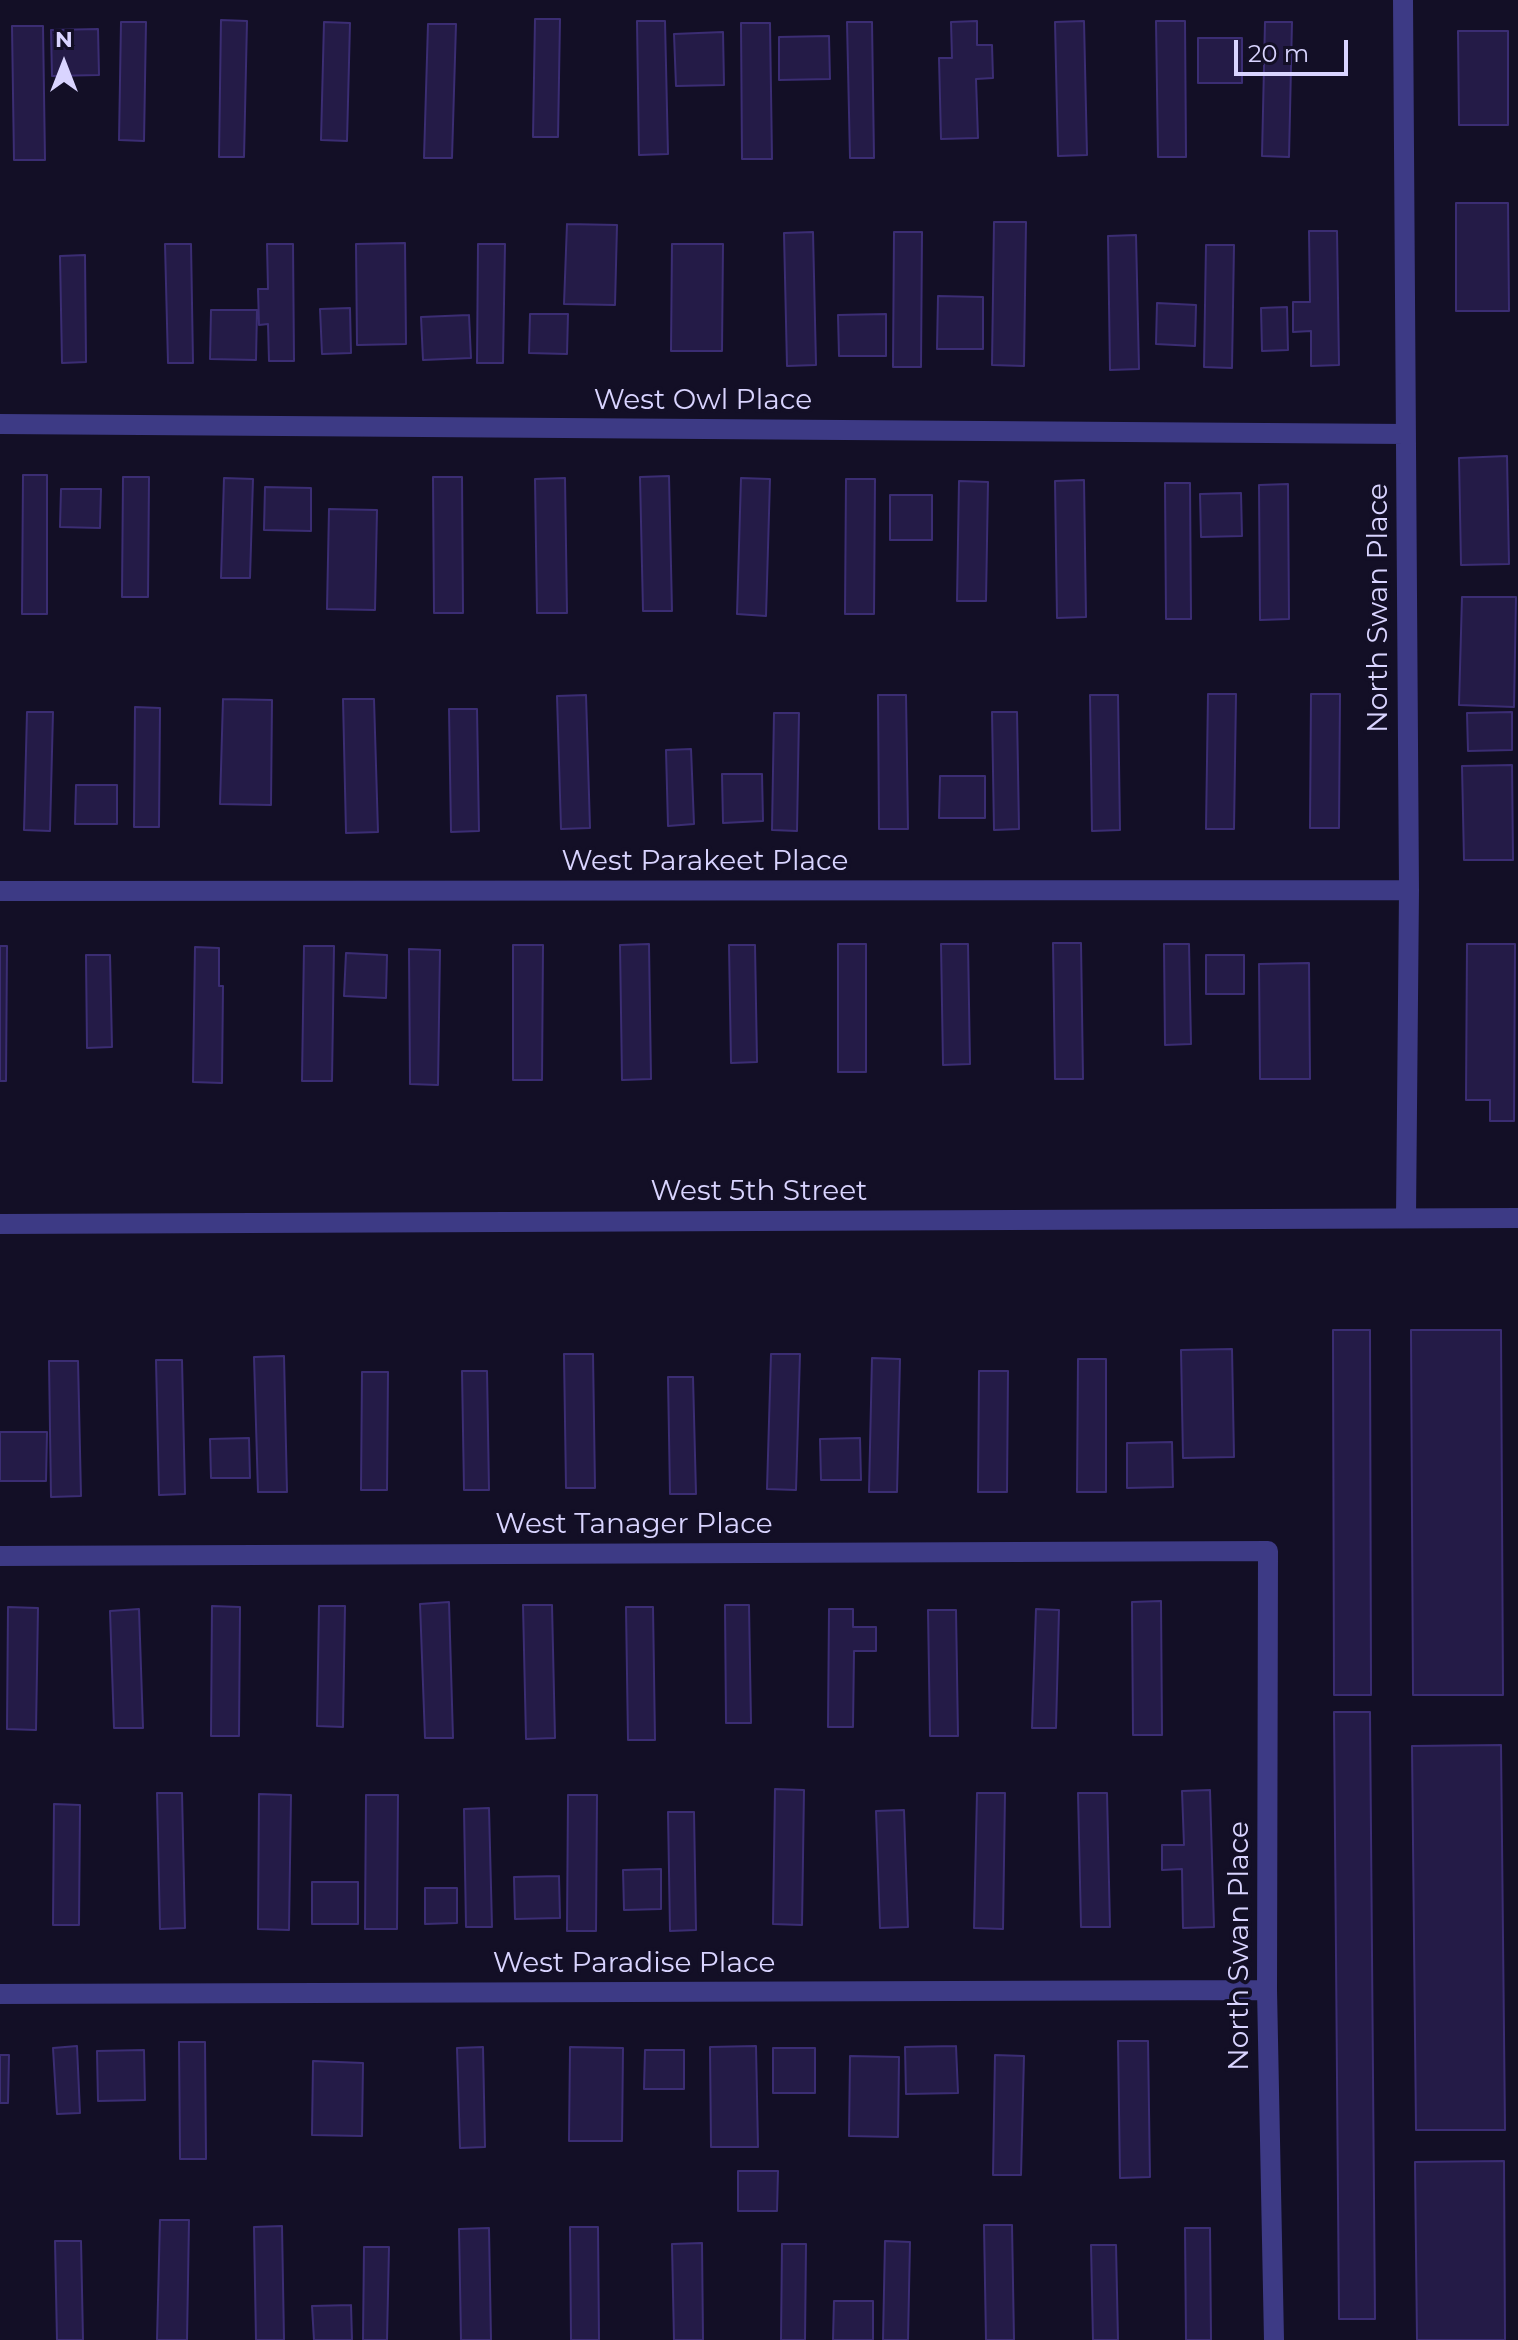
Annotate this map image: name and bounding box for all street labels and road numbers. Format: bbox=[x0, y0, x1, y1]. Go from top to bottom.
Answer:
street label: West Owl Place bbox=[594, 384, 812, 418]
street label: North Swan Place bbox=[1362, 483, 1396, 733]
street label: West Parakeet Place bbox=[562, 845, 848, 879]
street label: West 5th Street bbox=[651, 1175, 867, 1209]
street label: West Tanager Place bbox=[495, 1508, 773, 1542]
street label: North Swan Place bbox=[1223, 1821, 1257, 2071]
street label: West Paradise Place bbox=[493, 1947, 775, 1981]

